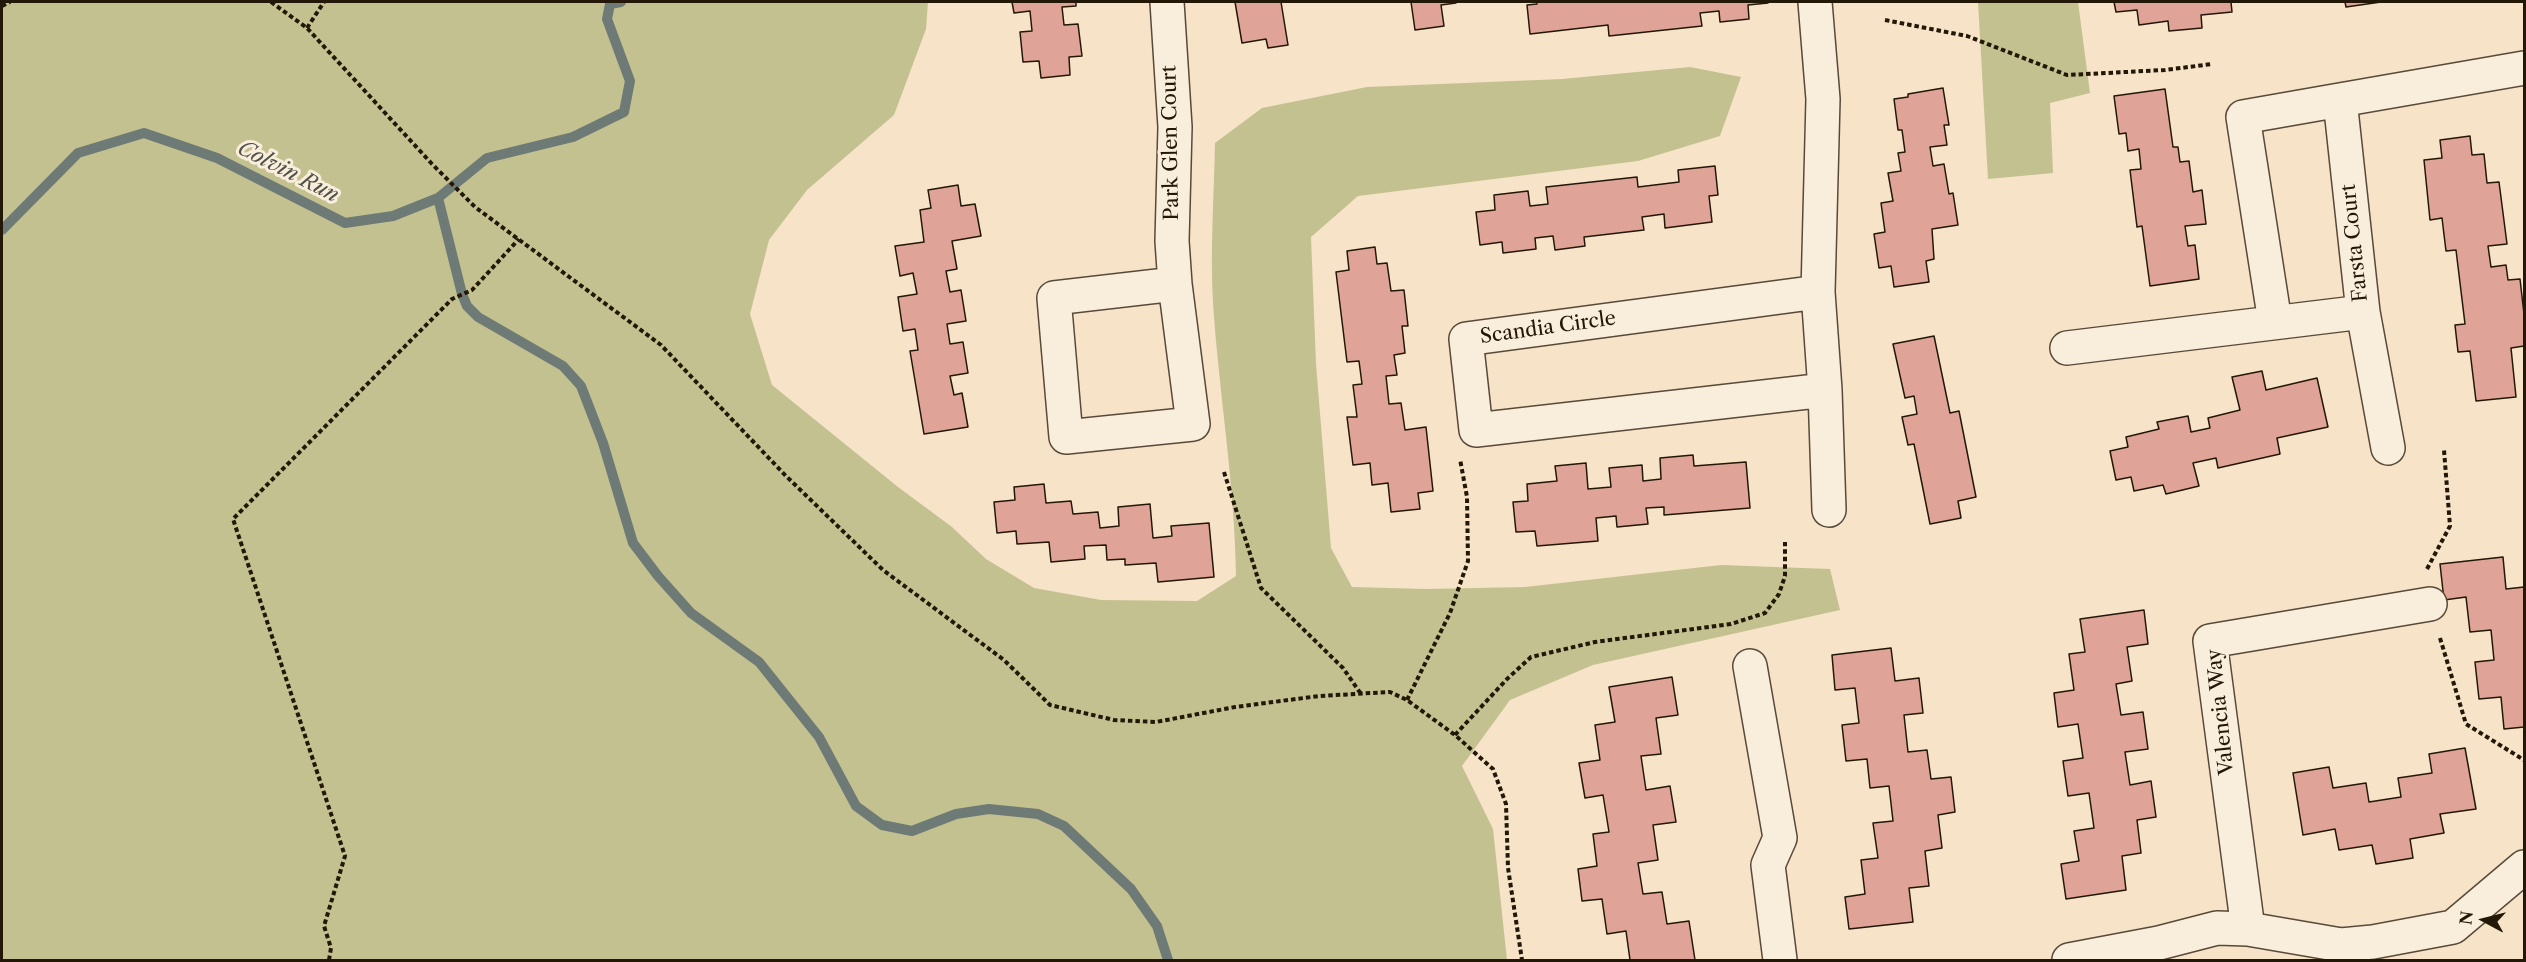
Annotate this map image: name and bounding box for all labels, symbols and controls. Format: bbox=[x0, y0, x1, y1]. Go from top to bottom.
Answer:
street label: Park Glen Court bbox=[1158, 65, 1184, 221]
water label: Colvin Run bbox=[233, 136, 343, 208]
street label: Farsta Court bbox=[2337, 183, 2373, 303]
street label: Scandia Circle bbox=[1478, 307, 1618, 349]
street label: Valencia Way bbox=[2202, 648, 2240, 776]
north arrow bbox=[2454, 890, 2514, 950]
text: N bbox=[2455, 910, 2477, 926]

